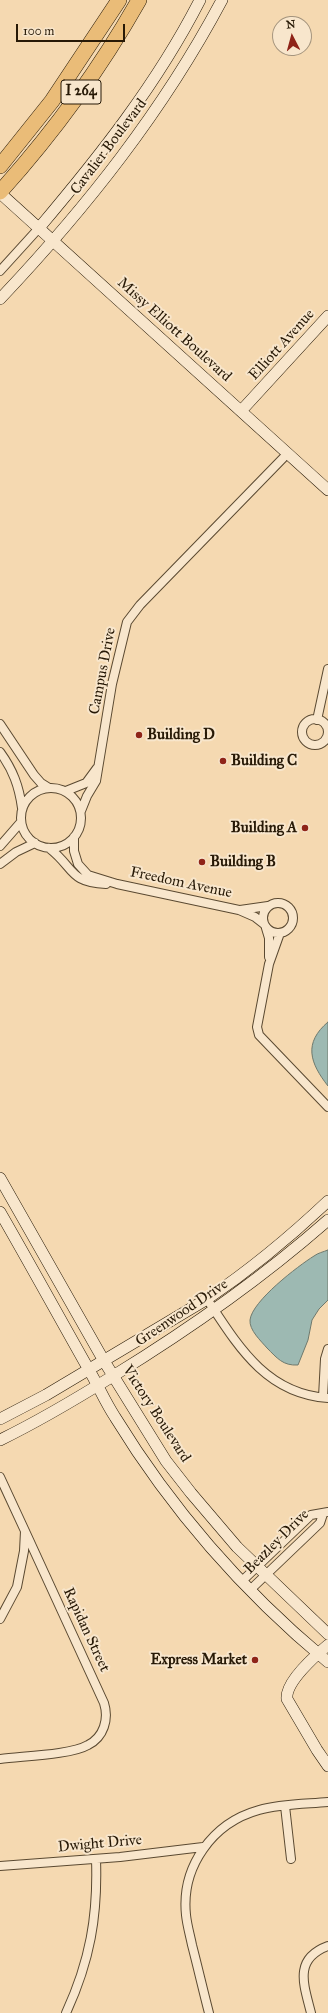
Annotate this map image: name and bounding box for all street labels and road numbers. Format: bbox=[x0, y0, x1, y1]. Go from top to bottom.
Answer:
road number: I 264 bbox=[61, 80, 101, 104]
street label: Cavalier Boulevard bbox=[67, 95, 151, 199]
street label: Missy Elliott Boulevard bbox=[113, 274, 235, 386]
street label: Elliott Avenue bbox=[245, 306, 319, 384]
street label: Campus Drive bbox=[86, 626, 120, 716]
street label: Freedom Avenue bbox=[129, 863, 233, 903]
street label: Greenwood Drive bbox=[132, 1275, 232, 1351]
street label: Victory Boulevard bbox=[118, 1362, 194, 1466]
street label: Beazley Drive bbox=[241, 1506, 313, 1578]
street label: Rapidan Street bbox=[59, 1585, 113, 1675]
street label: Dwight Drive bbox=[57, 1831, 143, 1857]

